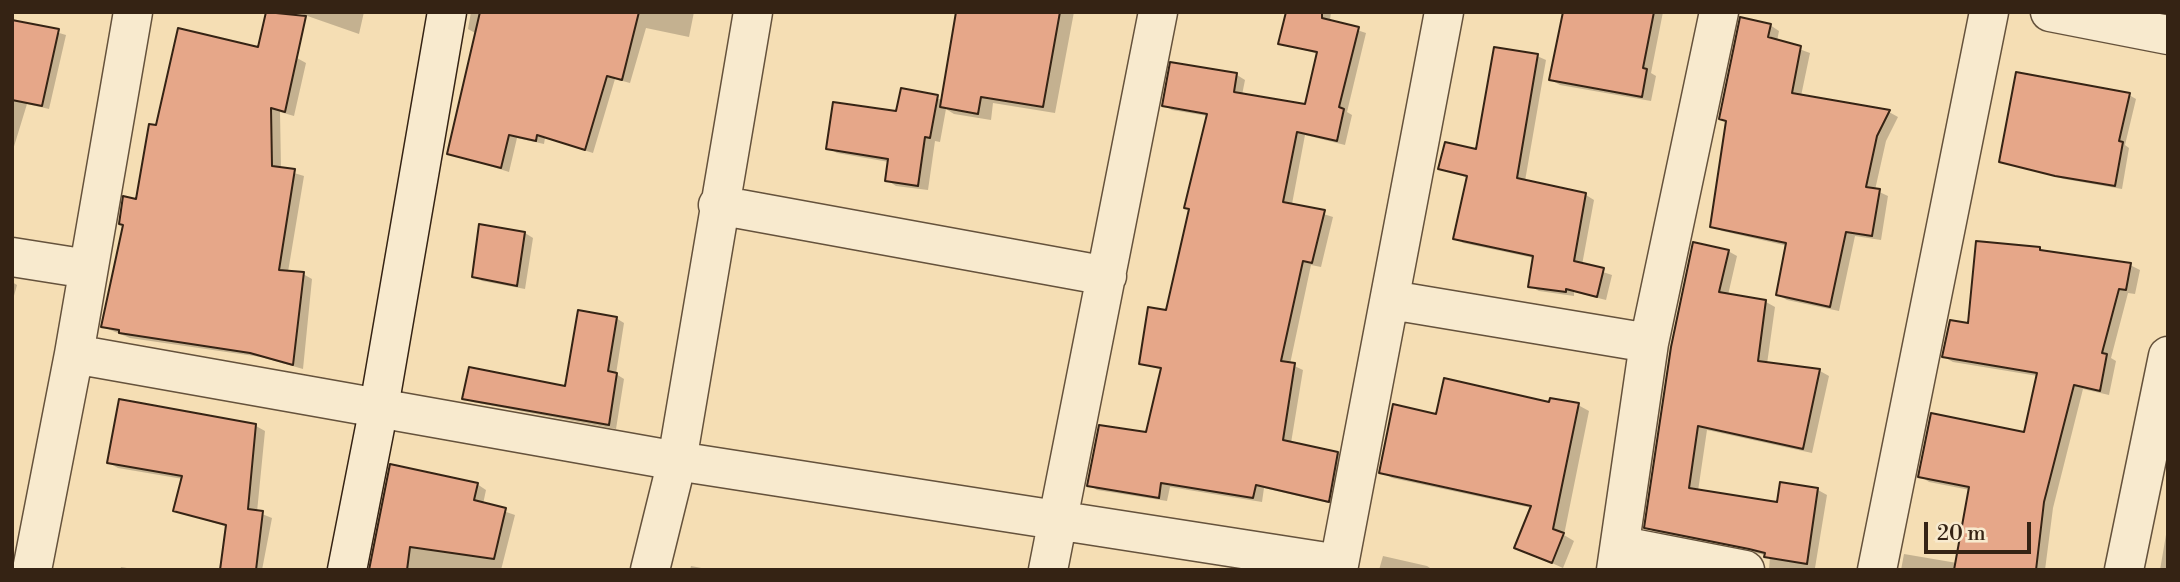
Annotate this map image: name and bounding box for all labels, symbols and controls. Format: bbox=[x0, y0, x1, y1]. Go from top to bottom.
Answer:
scale bar bbox=[1928, 508, 2035, 552]
text: 20 m bbox=[1937, 521, 1986, 547]

